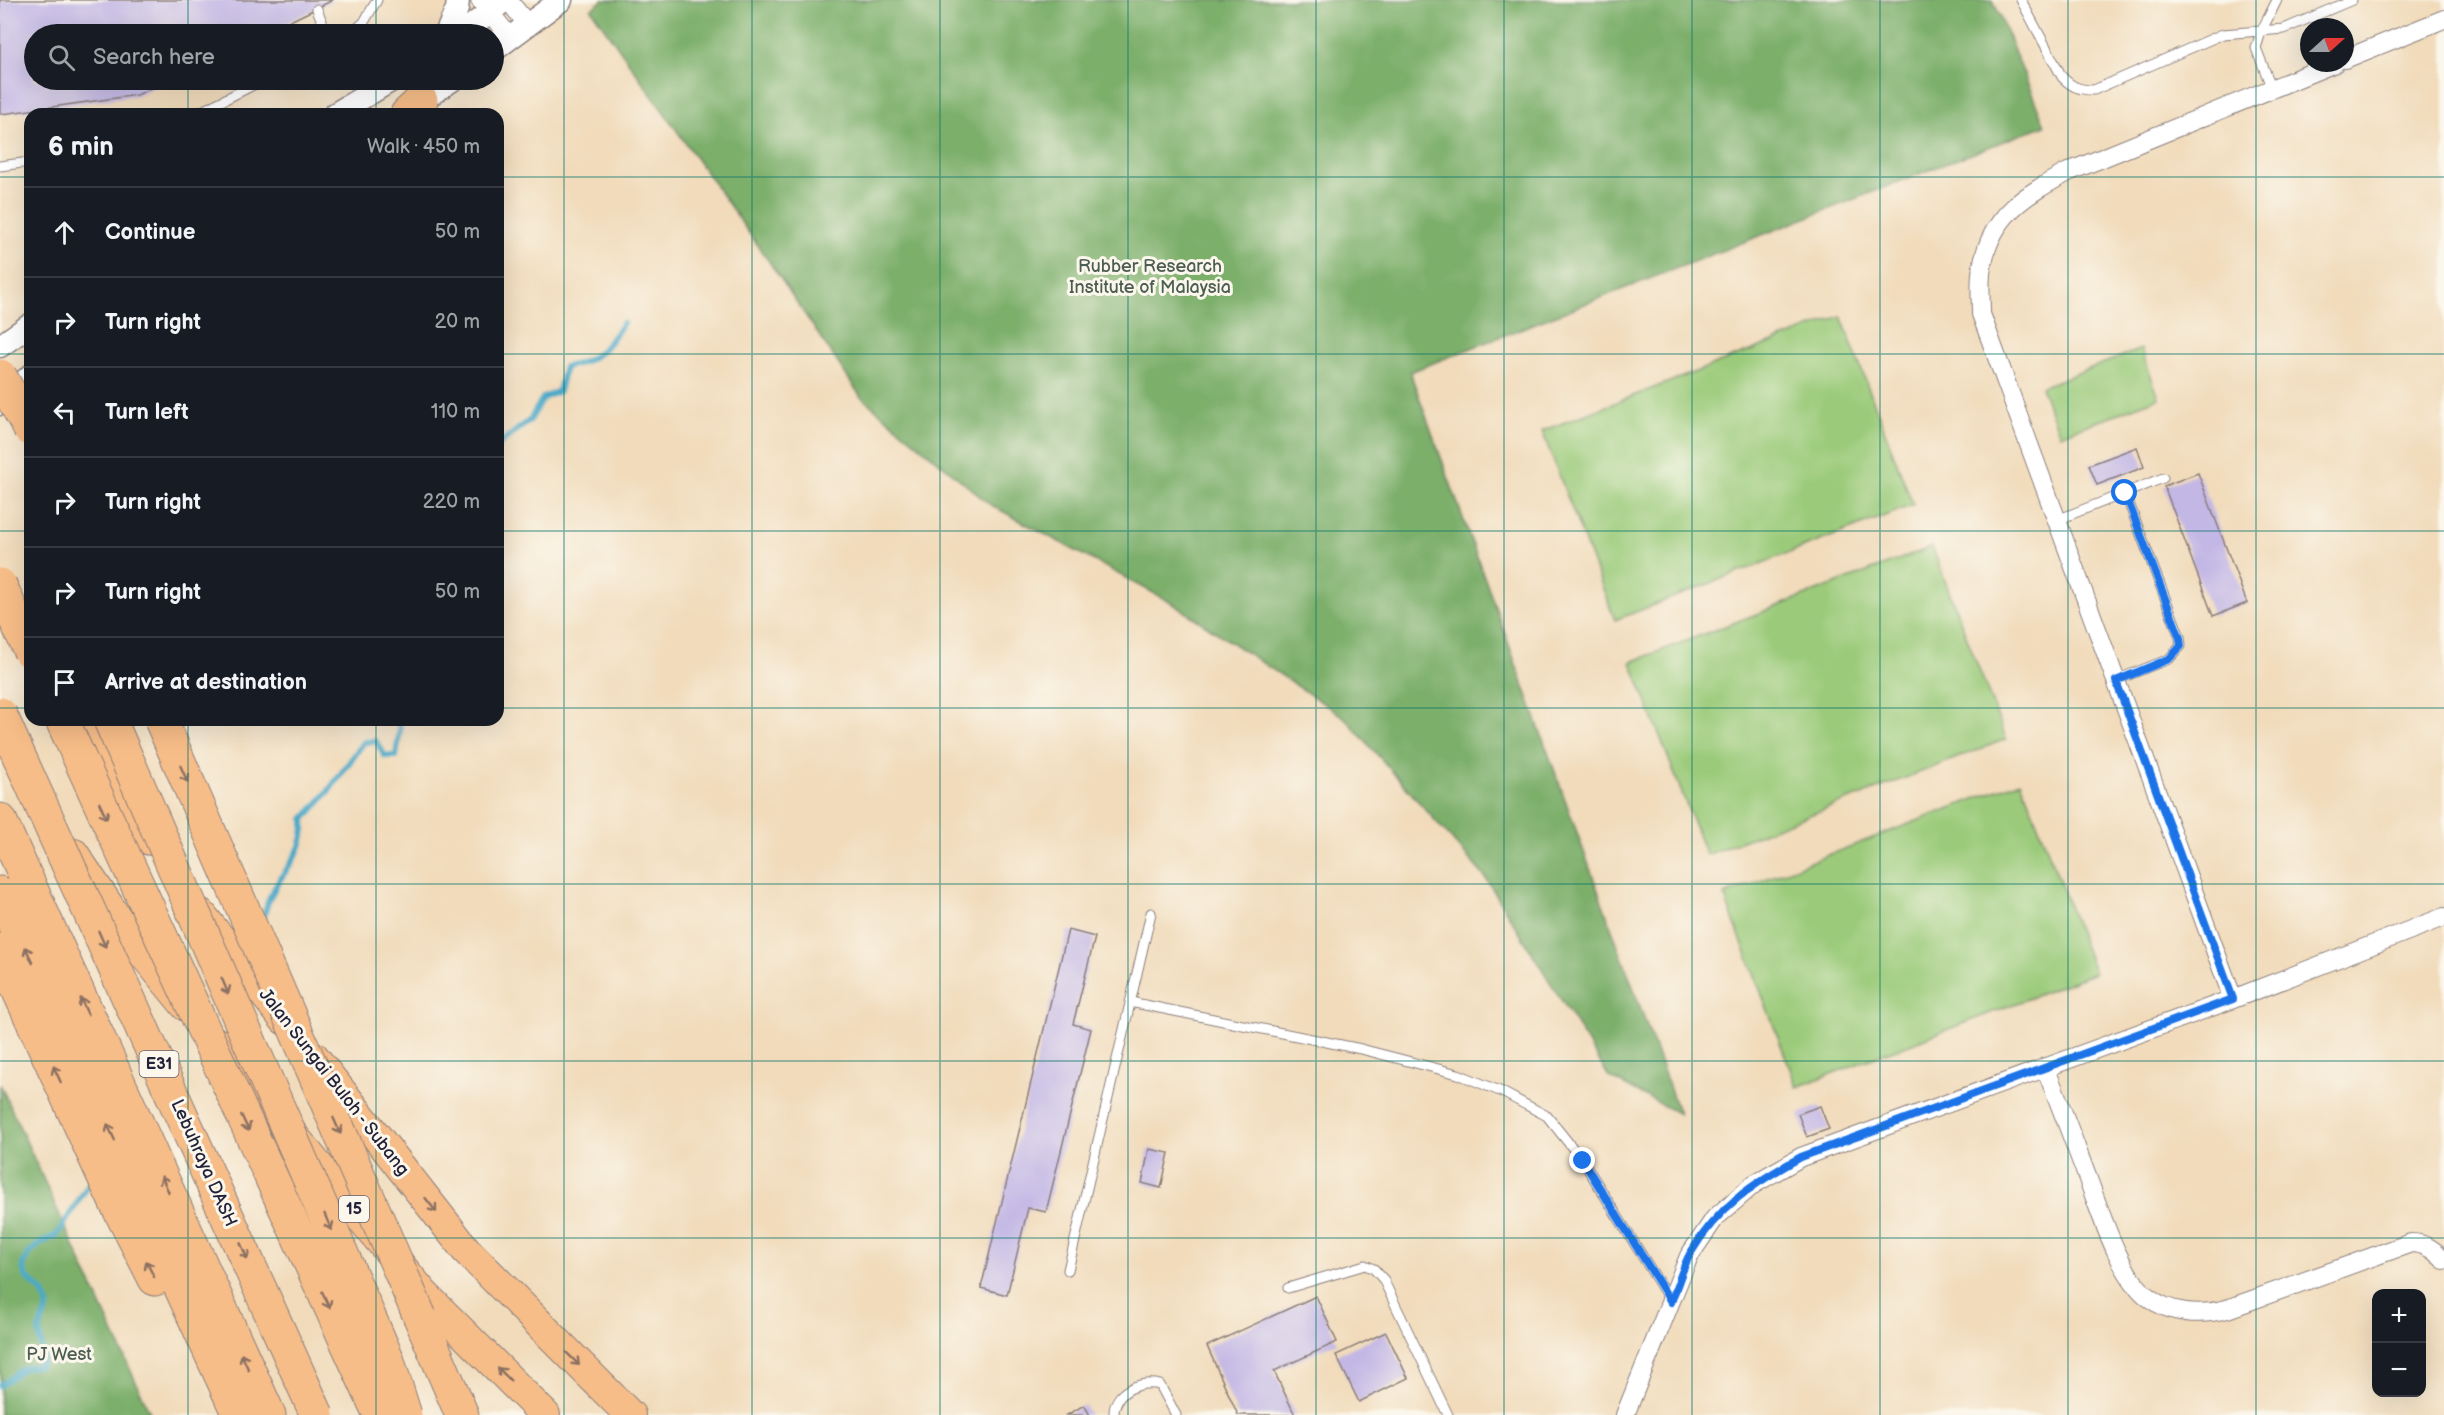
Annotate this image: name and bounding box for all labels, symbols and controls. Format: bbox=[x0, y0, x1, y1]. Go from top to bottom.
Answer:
north arrow bbox=[2300, 18, 2354, 72]
search box bbox=[24, 24, 504, 90]
icon: search bbox=[45, 41, 78, 74]
text: Search here bbox=[93, 44, 215, 71]
text: 6 min bbox=[48, 132, 114, 163]
text: Walk · 450 m bbox=[367, 135, 480, 159]
icon: ahead bbox=[48, 216, 81, 249]
text: Continue bbox=[105, 219, 195, 246]
text: 50 m bbox=[435, 220, 480, 244]
park label: Rubber Research Institute of Malaysia bbox=[1069, 256, 1231, 298]
icon: right bbox=[48, 306, 81, 339]
text: Turn right bbox=[105, 309, 201, 336]
text: 20 m bbox=[435, 310, 480, 334]
icon: left bbox=[48, 396, 81, 429]
text: Turn left bbox=[105, 399, 189, 426]
text: 110 m bbox=[431, 400, 480, 424]
route start bbox=[2111, 479, 2137, 505]
icon: right bbox=[48, 486, 81, 519]
text: Turn right bbox=[105, 489, 201, 516]
text: 220 m bbox=[423, 490, 480, 514]
icon: right bbox=[48, 576, 81, 609]
text: Turn right bbox=[105, 579, 201, 606]
text: 50 m bbox=[435, 580, 480, 604]
icon: arrive bbox=[48, 666, 81, 699]
text: Arrive at destination bbox=[105, 669, 307, 696]
one-way arrow bbox=[179, 764, 190, 782]
one-way arrow bbox=[98, 802, 110, 820]
one-way arrow bbox=[97, 930, 109, 948]
one-way arrow bbox=[23, 947, 34, 965]
one-way arrow bbox=[220, 976, 231, 994]
street label: Jalan Sungai Buloh - Subang bbox=[254, 984, 414, 1180]
one-way arrow bbox=[78, 998, 90, 1016]
road number: E31 bbox=[140, 1051, 178, 1077]
one-way arrow bbox=[51, 1065, 62, 1083]
street label: Lebuhraya DASH bbox=[167, 1096, 241, 1230]
one-way arrow bbox=[240, 1113, 252, 1131]
one-way arrow bbox=[332, 1116, 343, 1134]
one-way arrow bbox=[104, 1124, 116, 1142]
route end bbox=[1569, 1147, 1595, 1173]
one-way arrow bbox=[159, 1175, 170, 1194]
road number: 15 bbox=[339, 1196, 369, 1222]
one-way arrow bbox=[424, 1197, 437, 1213]
one-way arrow bbox=[323, 1213, 334, 1231]
one-way arrow bbox=[239, 1241, 250, 1259]
one-way arrow bbox=[143, 1260, 155, 1278]
map controls bbox=[2372, 1289, 2426, 1397]
button: + bbox=[2372, 1289, 2426, 1343]
one-way arrow bbox=[321, 1290, 333, 1308]
button: − bbox=[2372, 1343, 2426, 1397]
park label: PJ West bbox=[26, 1344, 92, 1365]
one-way arrow bbox=[566, 1351, 581, 1366]
one-way arrow bbox=[239, 1353, 251, 1371]
one-way arrow bbox=[496, 1366, 511, 1381]

